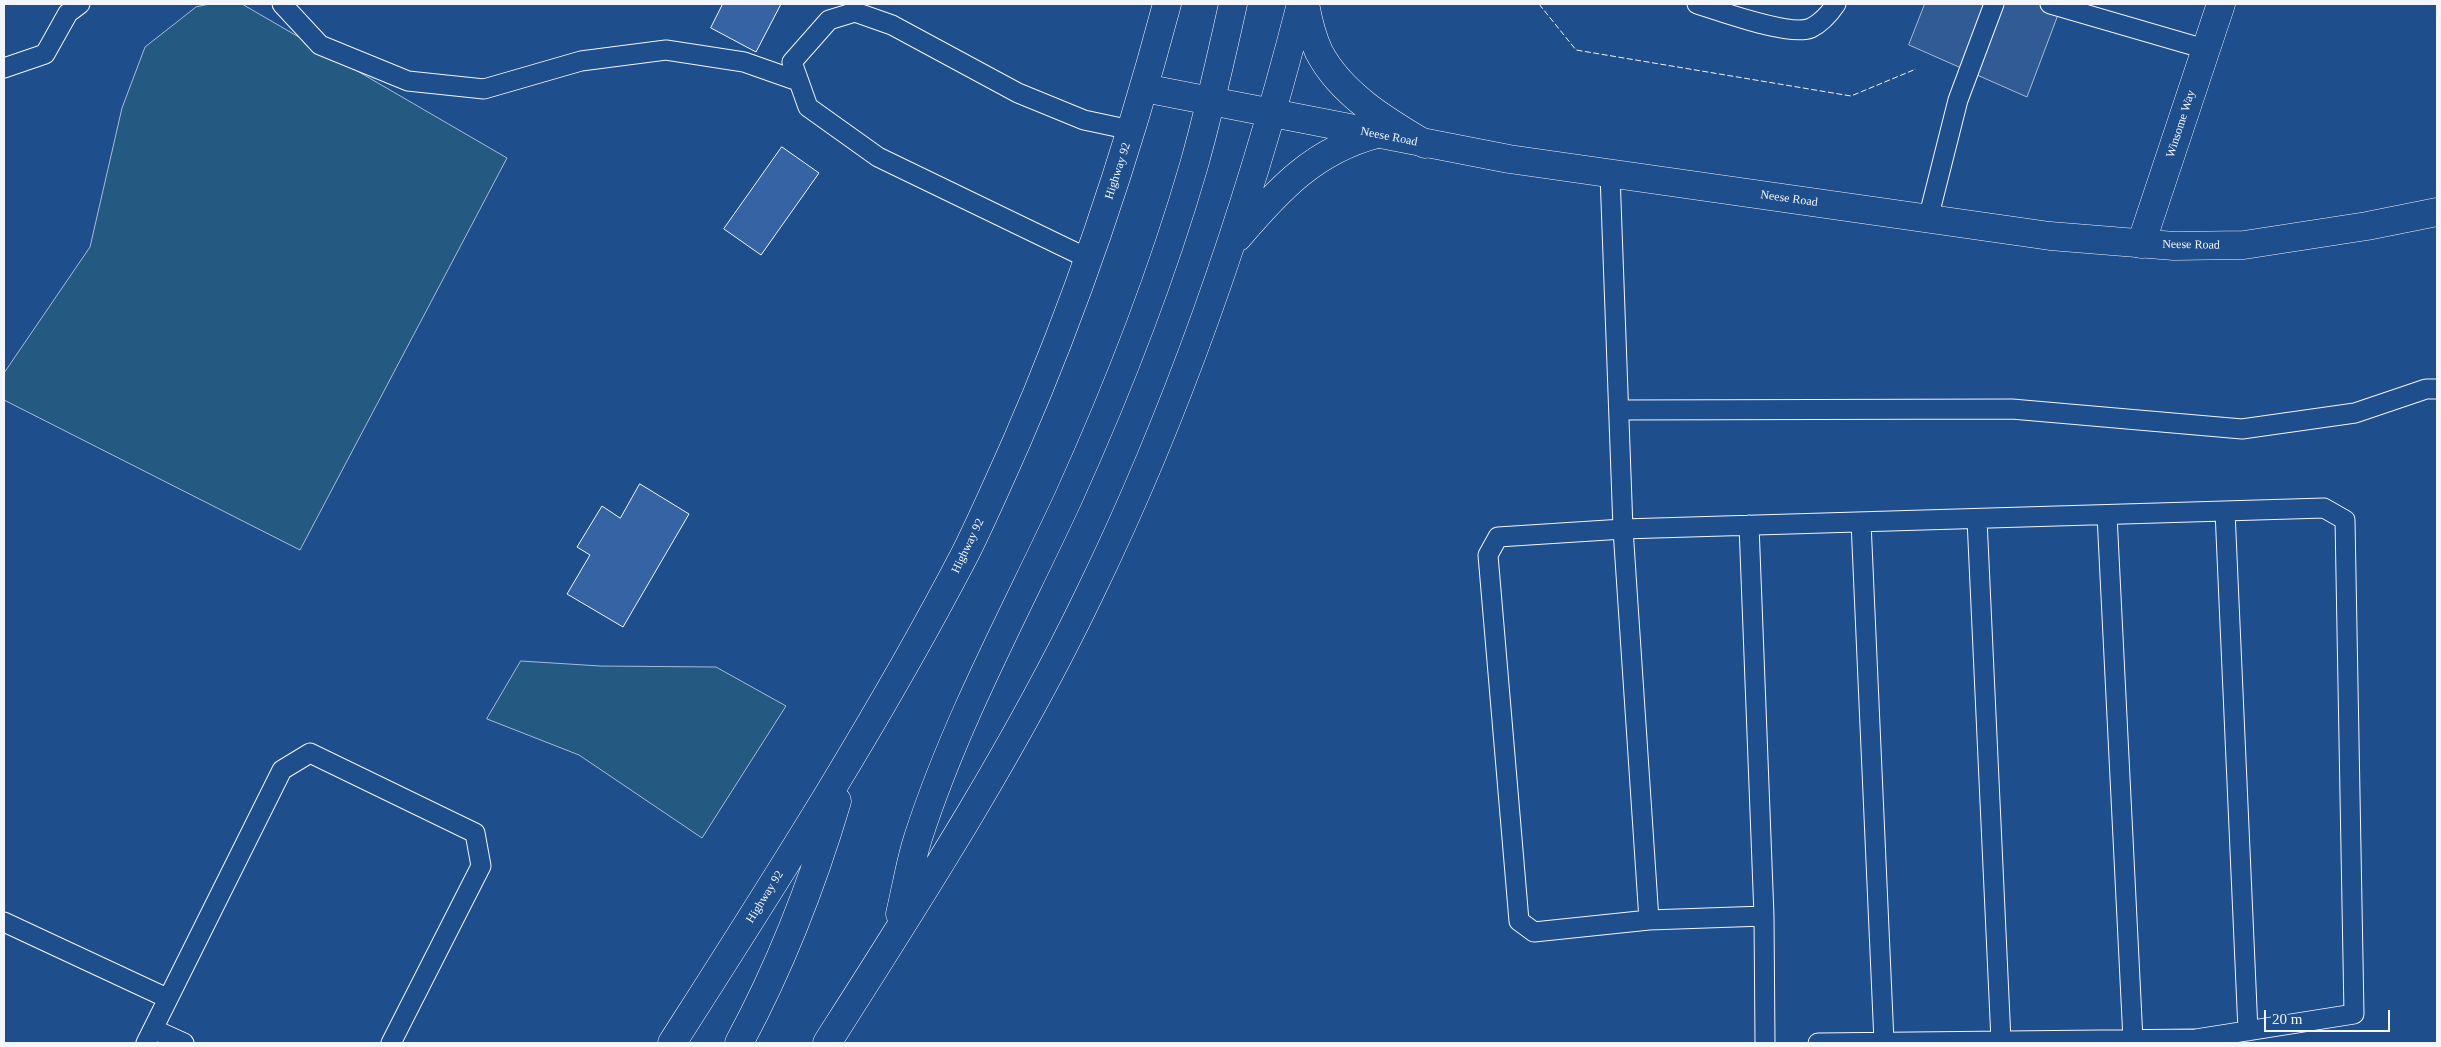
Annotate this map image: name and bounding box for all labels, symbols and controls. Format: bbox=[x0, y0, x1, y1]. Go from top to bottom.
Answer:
street label: Winsome Way bbox=[2163, 88, 2199, 160]
street label: Neese Road bbox=[1359, 124, 1419, 150]
street label: Highway 92 bbox=[1102, 141, 1134, 201]
street label: Neese Road bbox=[1759, 188, 1819, 210]
street label: Neese Road bbox=[2162, 237, 2220, 253]
street label: Highway 92 bbox=[949, 516, 987, 576]
street label: Highway 92 bbox=[743, 868, 787, 926]
scale bar bbox=[2266, 1000, 2392, 1032]
text: 20 m bbox=[2272, 1011, 2302, 1027]

